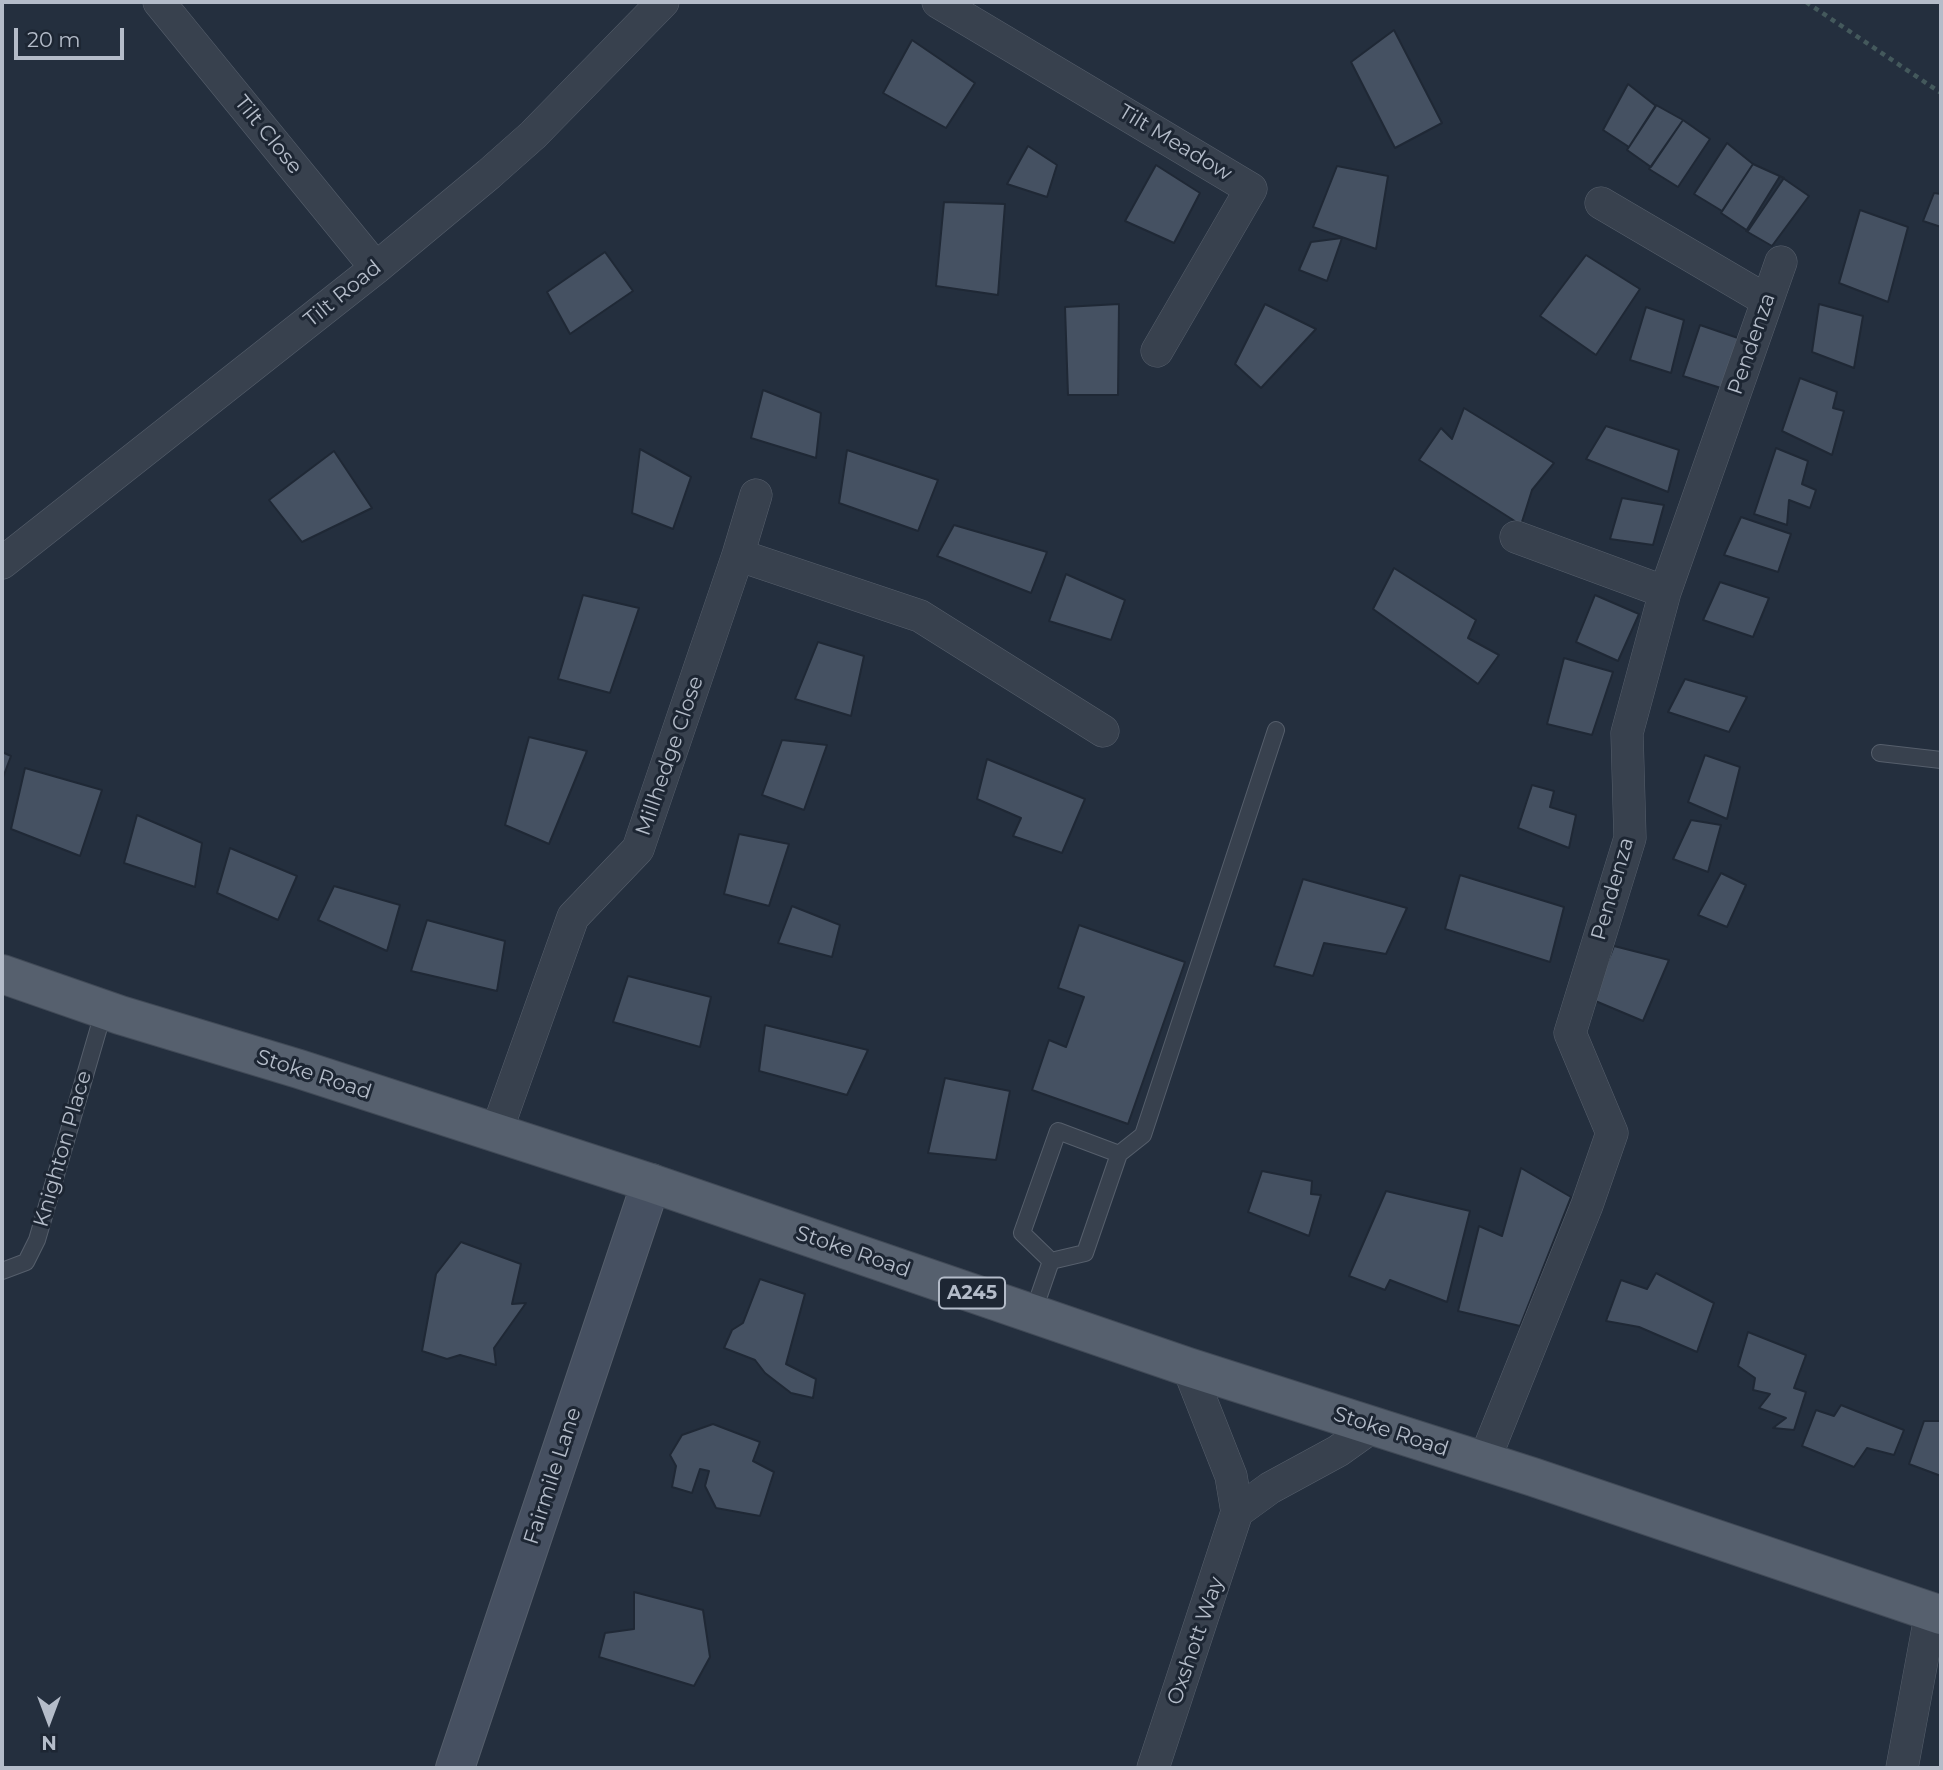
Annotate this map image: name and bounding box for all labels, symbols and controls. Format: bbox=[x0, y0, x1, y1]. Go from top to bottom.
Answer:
scale bar bbox=[18, 14, 128, 58]
text: 20 m bbox=[27, 27, 81, 52]
street label: Tilt Close bbox=[229, 91, 307, 179]
street label: Tilt Meadow bbox=[1114, 99, 1236, 187]
street label: Tilt Road bbox=[299, 255, 387, 333]
street label: Pendenza bbox=[1723, 290, 1781, 398]
street label: Millhedge Close bbox=[631, 673, 709, 839]
street label: Pendenza bbox=[1586, 835, 1640, 943]
street label: Stoke Road bbox=[253, 1045, 375, 1105]
street label: Knighton Place bbox=[29, 1068, 97, 1230]
street label: Stoke Road bbox=[792, 1221, 914, 1283]
road number: A245 bbox=[939, 1278, 1005, 1308]
street label: Stoke Road bbox=[1330, 1402, 1452, 1462]
street label: Fairmile Lane bbox=[519, 1404, 587, 1548]
street label: Oxshott Way bbox=[1162, 1574, 1230, 1708]
north arrow bbox=[14, 1686, 84, 1756]
text: N bbox=[41, 1731, 57, 1754]

